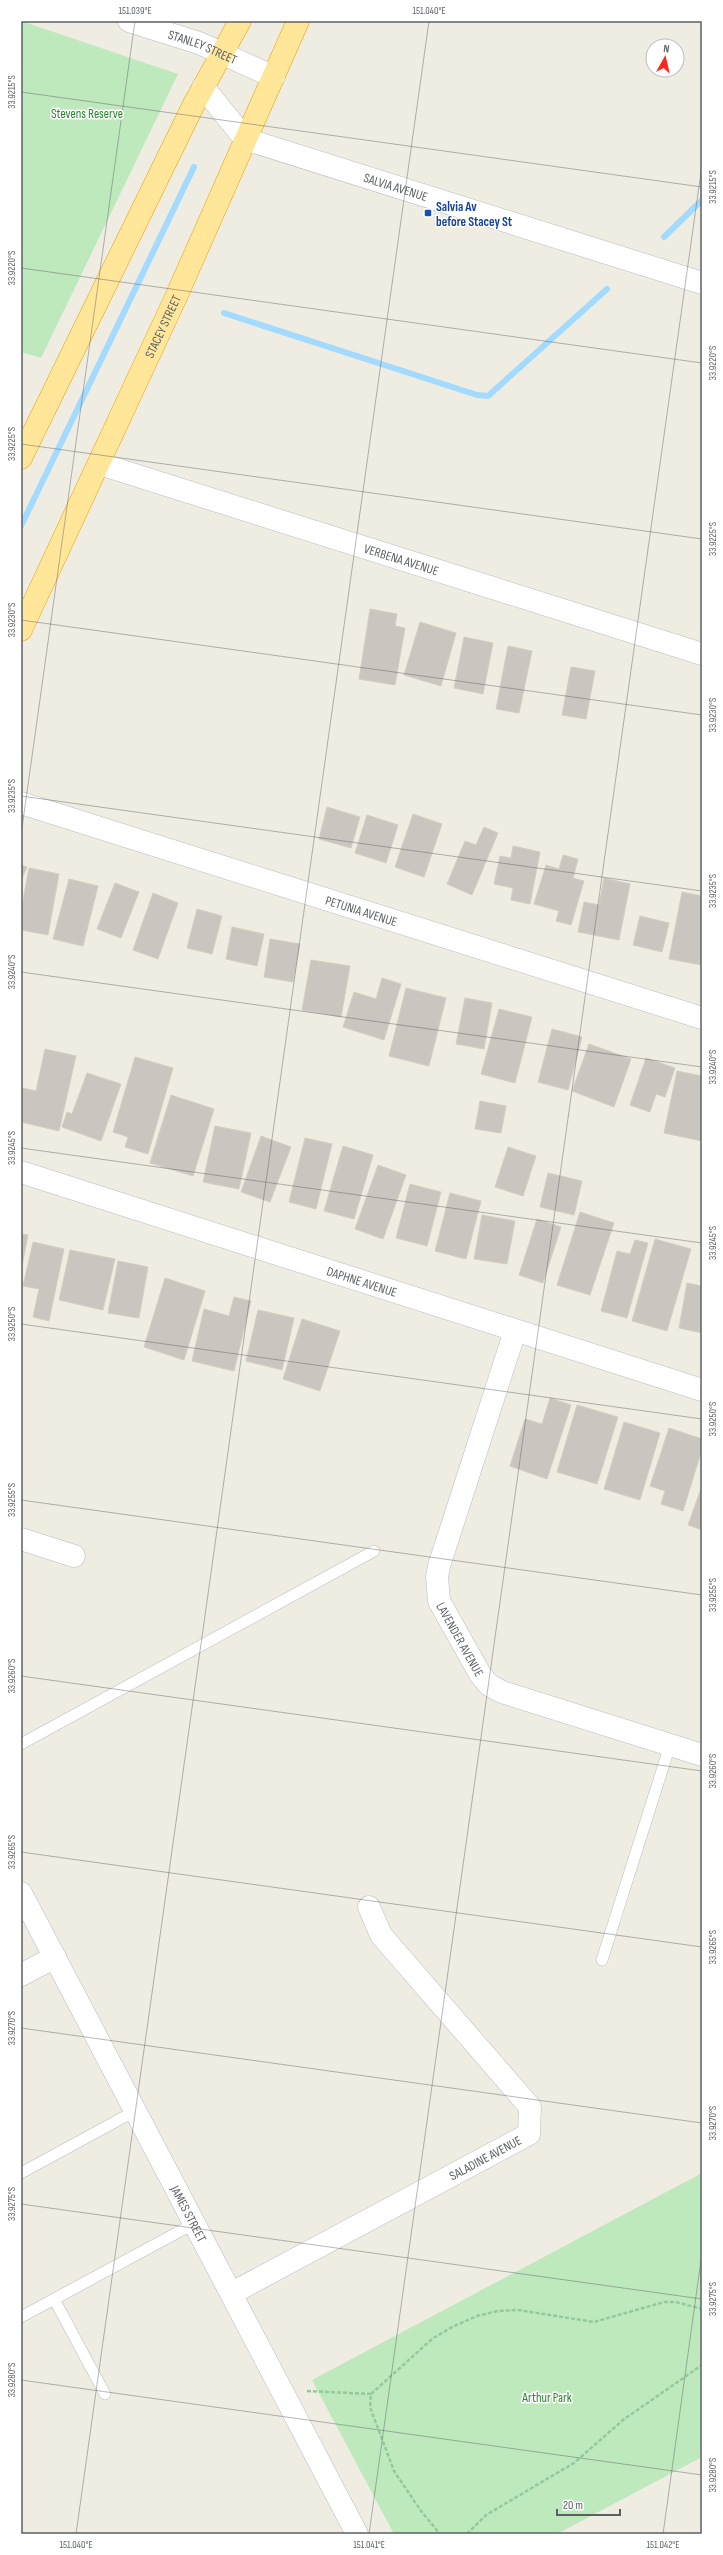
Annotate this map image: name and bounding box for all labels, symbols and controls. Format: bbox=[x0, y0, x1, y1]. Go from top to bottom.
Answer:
text: 151.039°E bbox=[118, 5, 152, 17]
text: 151.040°E bbox=[412, 5, 446, 17]
street label: STANLEY STREET bbox=[166, 27, 239, 68]
north arrow bbox=[645, 38, 685, 78]
text: N bbox=[663, 42, 670, 55]
text: 33.9215°S bbox=[6, 75, 18, 109]
park label: Stevens Reserve bbox=[51, 106, 123, 122]
street label: SALVIA AVENUE bbox=[362, 170, 430, 205]
text: 33.9215°S bbox=[707, 170, 719, 204]
place label: Salvia Av before Stacey St bbox=[436, 199, 513, 230]
marker: Salvia Av before Stacey St bbox=[423, 208, 433, 218]
text: 33.9220°S bbox=[6, 251, 18, 285]
street label: STACEY STREET bbox=[142, 293, 185, 361]
text: 33.9220°S bbox=[707, 346, 719, 380]
text: 33.9225°S bbox=[6, 427, 18, 461]
text: 33.9225°S bbox=[707, 522, 719, 556]
street label: VERBENA AVENUE bbox=[362, 541, 440, 579]
text: 33.9230°S bbox=[6, 603, 18, 637]
text: 33.9230°S bbox=[707, 698, 719, 732]
text: 33.9235°S bbox=[6, 779, 18, 813]
text: 33.9235°S bbox=[707, 874, 719, 908]
street label: PETUNIA AVENUE bbox=[323, 893, 399, 930]
text: 33.9240°S bbox=[6, 955, 18, 989]
text: 33.9240°S bbox=[707, 1050, 719, 1084]
text: 33.9245°S bbox=[6, 1131, 18, 1165]
text: 33.9245°S bbox=[707, 1226, 719, 1260]
street label: DAPHNE AVENUE bbox=[325, 1263, 399, 1301]
text: 33.9250°S bbox=[6, 1307, 18, 1341]
text: 33.9250°S bbox=[707, 1402, 719, 1436]
text: 33.9255°S bbox=[6, 1483, 18, 1517]
text: 33.9255°S bbox=[707, 1578, 719, 1612]
street label: LAVENDER AVENUE bbox=[432, 1600, 487, 1680]
text: 33.9260°S bbox=[6, 1659, 18, 1693]
text: 33.9260°S bbox=[707, 1754, 719, 1788]
text: 33.9265°S bbox=[6, 1835, 18, 1869]
text: 33.9265°S bbox=[707, 1930, 719, 1964]
text: 33.9270°S bbox=[6, 2011, 18, 2045]
text: 33.9270°S bbox=[707, 2106, 719, 2140]
street label: SALADINE AVENUE bbox=[447, 2133, 524, 2184]
street label: JAMES STREET bbox=[166, 2182, 210, 2245]
text: 33.9275°S bbox=[6, 2187, 18, 2221]
text: 33.9275°S bbox=[707, 2282, 719, 2316]
text: 33.9280°S bbox=[6, 2363, 18, 2397]
park label: Arthur Park bbox=[521, 2390, 572, 2406]
text: 33.9280°S bbox=[707, 2458, 719, 2492]
scale bar bbox=[557, 2491, 620, 2517]
text: 20 m bbox=[563, 2498, 583, 2513]
text: 151.040°E bbox=[59, 2539, 93, 2551]
text: 151.041°E bbox=[353, 2539, 385, 2551]
text: 151.042°E bbox=[647, 2539, 679, 2551]

